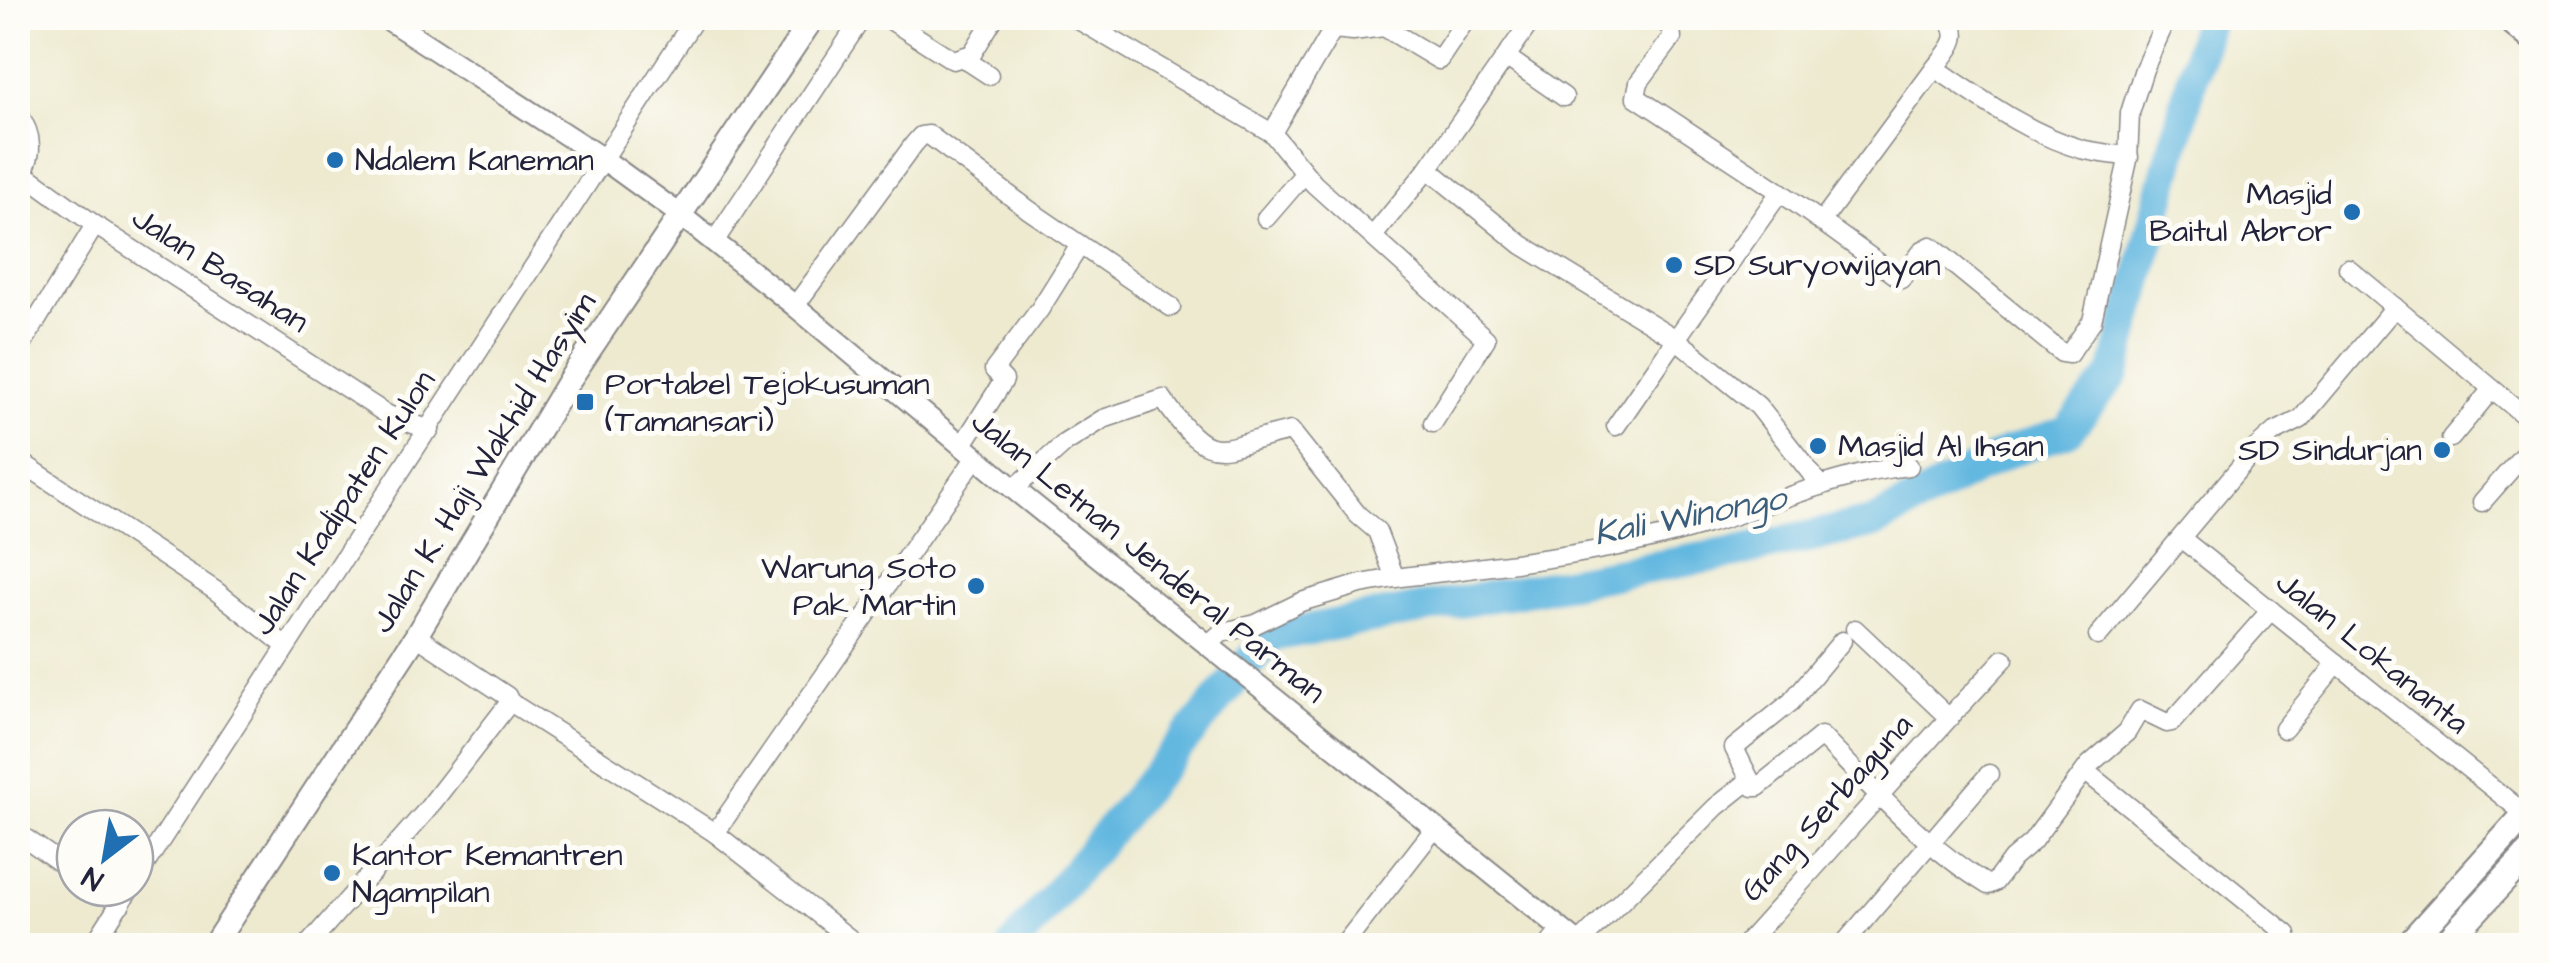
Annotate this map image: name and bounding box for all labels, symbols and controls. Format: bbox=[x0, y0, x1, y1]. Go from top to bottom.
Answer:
place label: Ndalem Kaneman bbox=[355, 138, 594, 183]
marker: Ndalem Kaneman bbox=[324, 149, 346, 171]
place label: Masjid Baitul Abror bbox=[2149, 172, 2332, 254]
street label: Jalan Basahan bbox=[123, 196, 317, 344]
marker: Masjid Baitul Abror bbox=[2341, 201, 2363, 223]
place label: SD Suryowijayan bbox=[1694, 243, 1941, 288]
marker: SD Suryowijayan bbox=[1663, 254, 1685, 276]
street label: Jalan K. Haji Wakhid Hasyim bbox=[361, 284, 608, 642]
street label: Jalan Kadipaten Kulon bbox=[241, 362, 447, 644]
place label: Portabel Tejokusuman (Tamansari) bbox=[605, 362, 930, 444]
marker: Portabel Tejokusuman (Tamansari) bbox=[574, 391, 596, 413]
street label: Jalan Letnan Jenderal Parman bbox=[961, 400, 1335, 714]
place label: Masjid Al Ihsan bbox=[1838, 424, 2044, 469]
place label: SD Sindurjan bbox=[2238, 428, 2422, 473]
marker: Masjid Al Ihsan bbox=[1807, 435, 1829, 457]
marker: SD Sindurjan bbox=[2431, 439, 2453, 461]
water label: Kali Winongo bbox=[1590, 473, 1793, 560]
place label: Warung Soto Pak Martin bbox=[761, 546, 956, 628]
street label: Jalan Lokananta bbox=[2266, 561, 2478, 745]
marker: Warung Soto Pak Martin bbox=[965, 575, 987, 597]
street label: Gang Serbaguna bbox=[1730, 704, 1924, 912]
north arrow bbox=[55, 808, 155, 908]
place label: Kantor Kemantren Ngampilan bbox=[352, 833, 623, 915]
text: N bbox=[75, 857, 110, 899]
marker: Kantor Kemantren Ngampilan bbox=[321, 862, 343, 884]

